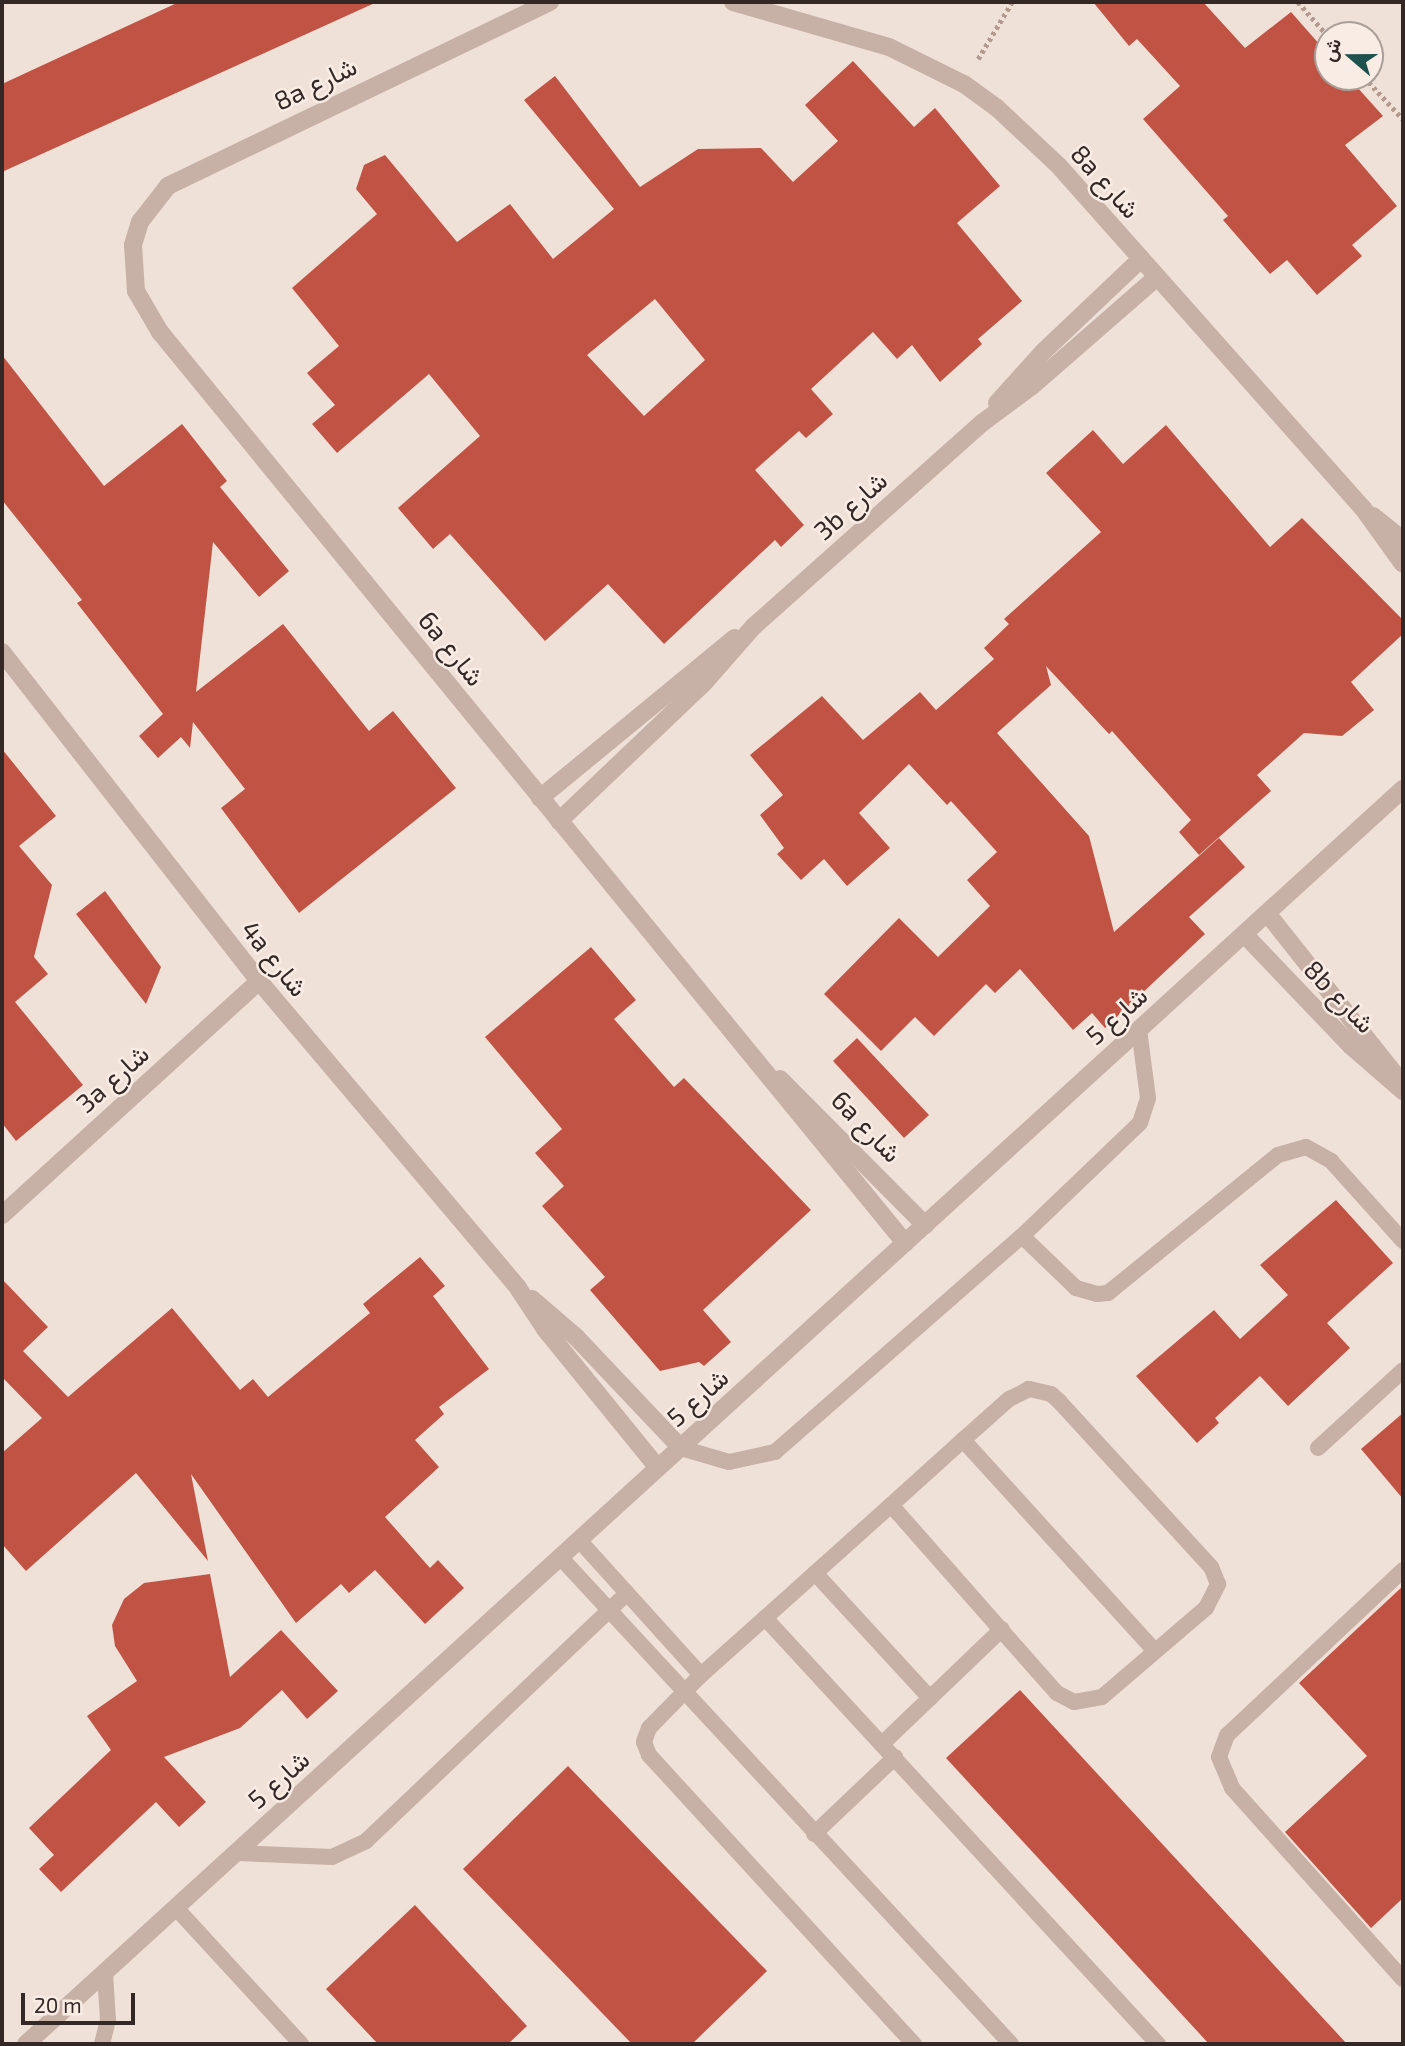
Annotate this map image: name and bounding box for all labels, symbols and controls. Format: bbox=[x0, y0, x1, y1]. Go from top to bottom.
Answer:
north arrow bbox=[1314, 21, 1384, 91]
text: ش bbox=[1316, 35, 1345, 64]
street label: 8a شارع bbox=[269, 50, 361, 116]
street label: 8a شارع bbox=[1065, 138, 1147, 224]
street label: 3b شارع bbox=[807, 464, 893, 546]
street label: 6a شارع bbox=[412, 604, 492, 692]
street label: 4a شارع bbox=[235, 914, 315, 1002]
street label: 8b شارع bbox=[1298, 953, 1382, 1039]
street label: شارع 5 bbox=[1079, 979, 1153, 1051]
street label: 3a شارع bbox=[69, 1037, 155, 1119]
street label: 6a شارع bbox=[825, 1084, 909, 1168]
street label: شارع 5 bbox=[660, 1361, 734, 1433]
street label: شارع 5 bbox=[241, 1743, 315, 1815]
scale bar bbox=[24, 1980, 138, 2024]
text: 20 m bbox=[34, 1992, 82, 2017]

